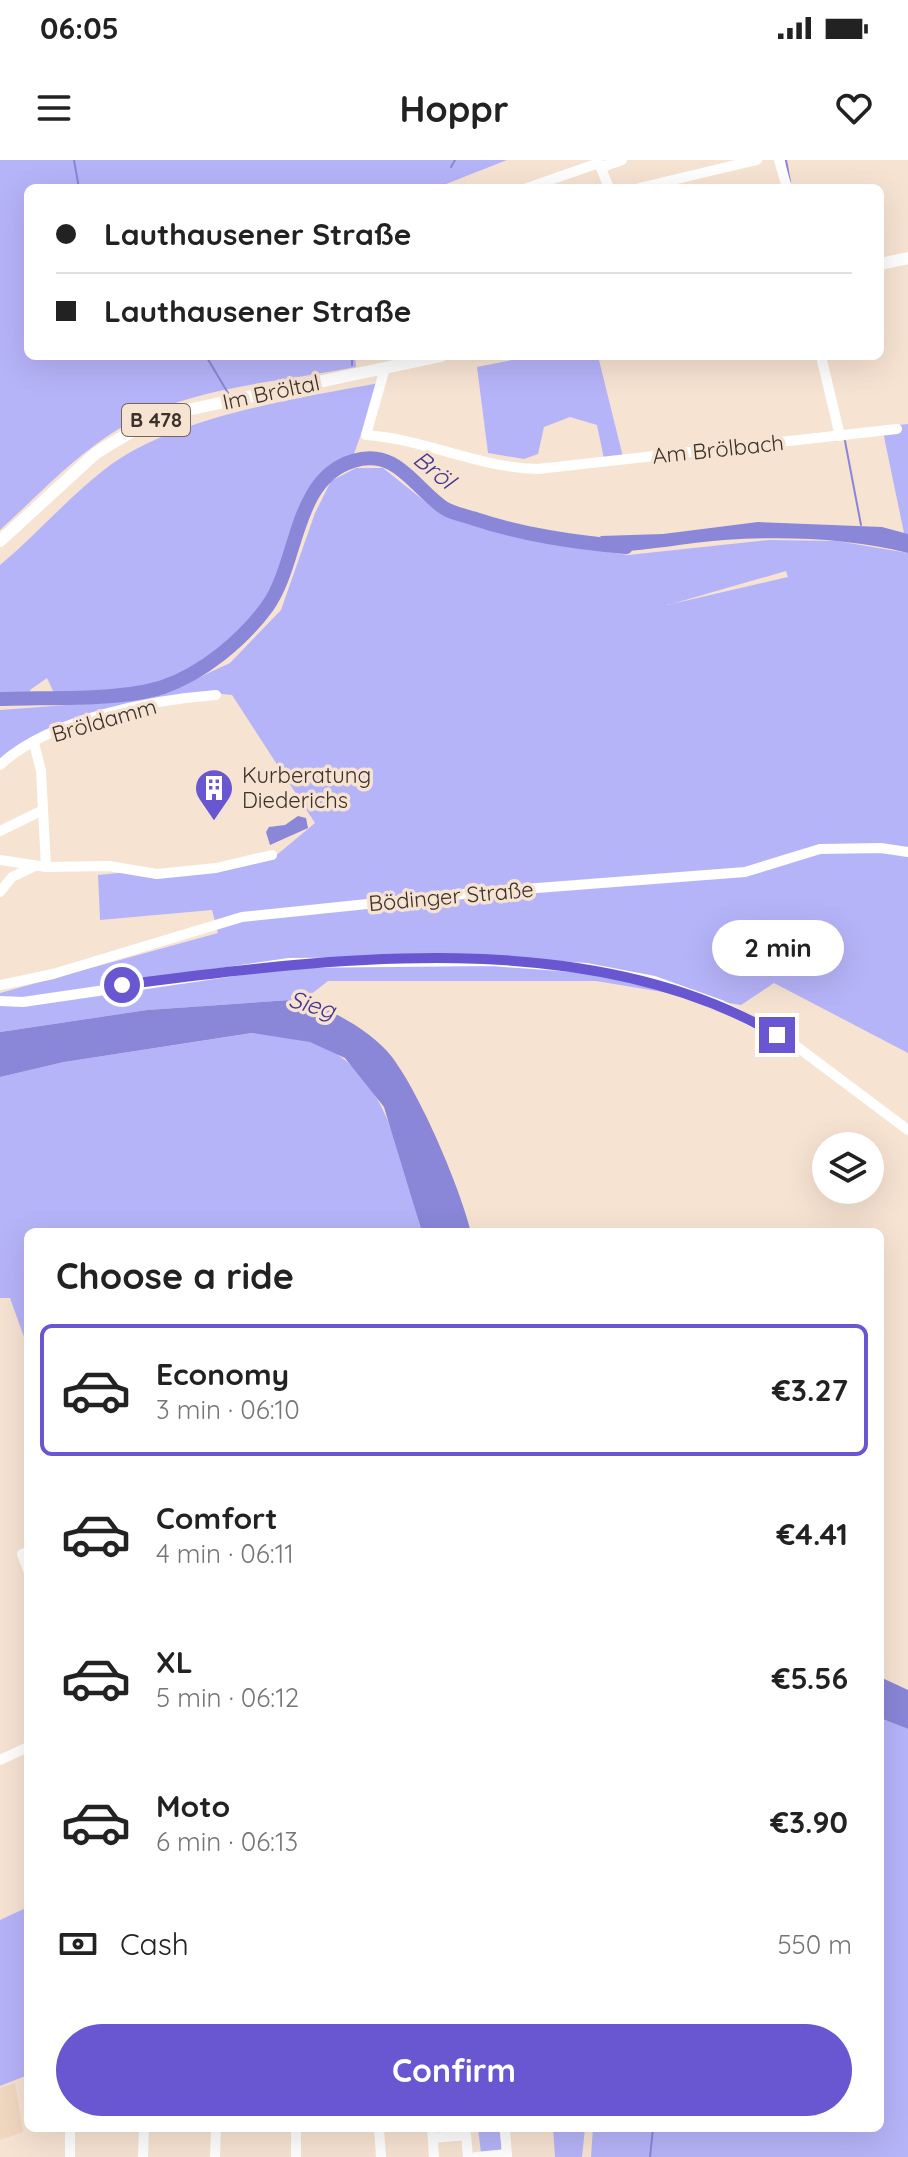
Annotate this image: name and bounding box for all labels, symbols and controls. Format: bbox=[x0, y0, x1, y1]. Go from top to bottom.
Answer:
text: 06:05 bbox=[40, 9, 119, 47]
icon: menu bbox=[32, 86, 76, 130]
text: Hoppr bbox=[399, 86, 509, 131]
icon: heart bbox=[832, 86, 876, 130]
text: Lauthausener Straße bbox=[104, 215, 412, 253]
text: Lauthausener Straße bbox=[104, 292, 412, 330]
street label: Im Bröltal bbox=[220, 368, 322, 416]
road number: B 478 bbox=[122, 404, 190, 436]
street label: Am Brölbach bbox=[651, 428, 785, 470]
water label: Bröl bbox=[408, 443, 463, 497]
street label: Bröldamm bbox=[48, 692, 160, 748]
place label: Kurberatung Diederichs bbox=[242, 761, 371, 814]
building icon: Kurberatung Diederichs bbox=[193, 767, 235, 822]
street label: Bödinger Straße bbox=[367, 875, 535, 917]
callout: 2 min bbox=[711, 919, 843, 975]
text: 2 min bbox=[744, 931, 812, 964]
route start bbox=[104, 967, 140, 1003]
water label: Sieg bbox=[286, 983, 341, 1025]
route end bbox=[759, 1017, 795, 1053]
map controls bbox=[812, 1132, 884, 1204]
button: layers bbox=[812, 1132, 884, 1204]
text: Choose a ride bbox=[56, 1253, 294, 1298]
icon: car bbox=[60, 1354, 132, 1426]
text: Economy bbox=[156, 1355, 289, 1393]
text: €3.27 bbox=[772, 1371, 848, 1409]
text: 3 min · 06:10 bbox=[156, 1393, 300, 1426]
icon: car bbox=[60, 1498, 132, 1570]
text: Comfort bbox=[156, 1499, 277, 1537]
text: €4.41 bbox=[777, 1515, 848, 1553]
text: 4 min · 06:11 bbox=[156, 1537, 294, 1570]
icon: car bbox=[60, 1642, 132, 1714]
text: XL bbox=[156, 1643, 193, 1681]
text: €5.56 bbox=[772, 1659, 848, 1697]
text: 5 min · 06:12 bbox=[156, 1681, 299, 1714]
icon: car bbox=[60, 1786, 132, 1858]
text: Moto bbox=[156, 1787, 230, 1825]
text: €3.90 bbox=[770, 1803, 848, 1841]
text: 6 min · 06:13 bbox=[156, 1825, 298, 1858]
icon: cash bbox=[56, 1922, 100, 1966]
text: Cash bbox=[120, 1925, 189, 1963]
text: 550 m bbox=[777, 1928, 852, 1961]
button: Confirm bbox=[56, 2024, 852, 2116]

